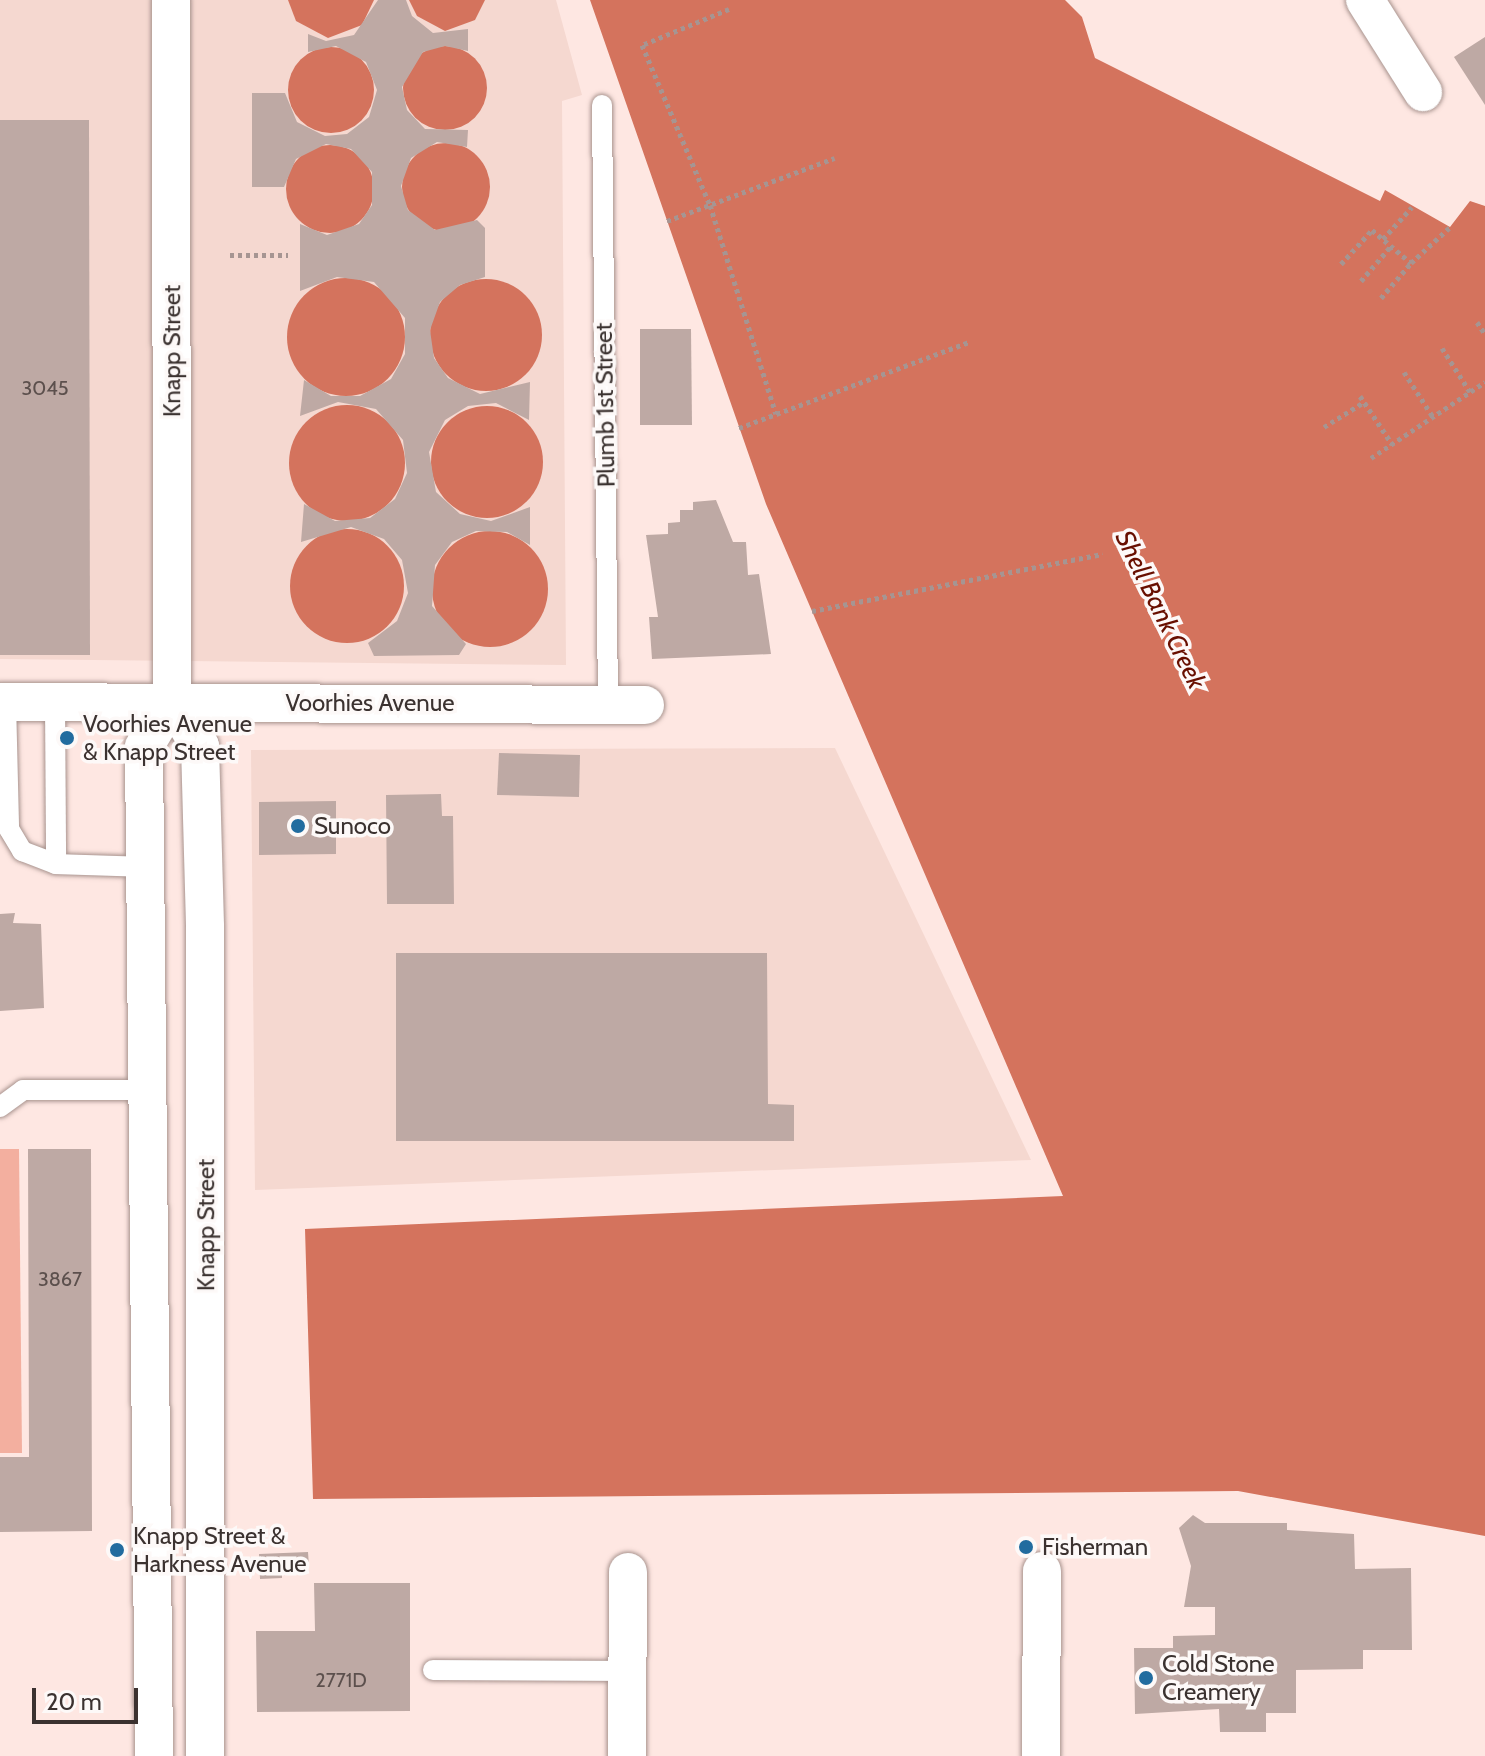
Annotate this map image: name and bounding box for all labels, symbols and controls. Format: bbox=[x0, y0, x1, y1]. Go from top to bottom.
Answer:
street label: Knapp Street bbox=[158, 285, 186, 417]
street label: Plumb 1st Street bbox=[589, 322, 621, 488]
house number: 3045 bbox=[21, 376, 69, 400]
water label: Shell Bank Creek bbox=[1108, 526, 1212, 694]
street label: Voorhies Avenue bbox=[285, 689, 455, 717]
place label: Voorhies Avenue & Knapp Street bbox=[83, 710, 252, 766]
marker: Voorhies Avenue & Knapp Street bbox=[58, 729, 76, 747]
place label: Sunoco bbox=[314, 812, 391, 840]
marker: Sunoco bbox=[289, 817, 307, 835]
street label: Knapp Street bbox=[192, 1159, 220, 1291]
house number: 3867 bbox=[38, 1267, 82, 1291]
place label: Knapp Street & Harkness Avenue bbox=[133, 1522, 307, 1578]
place label: Fisherman bbox=[1042, 1533, 1148, 1561]
marker: Fisherman bbox=[1017, 1538, 1035, 1556]
marker: Knapp Street & Harkness Avenue bbox=[108, 1541, 126, 1559]
place label: Cold Stone Creamery bbox=[1162, 1650, 1274, 1706]
house number: 2771D bbox=[315, 1668, 367, 1692]
marker: Cold Stone Creamery bbox=[1137, 1669, 1155, 1687]
scale bar bbox=[36, 1672, 142, 1722]
text: 20 m bbox=[46, 1687, 102, 1716]

